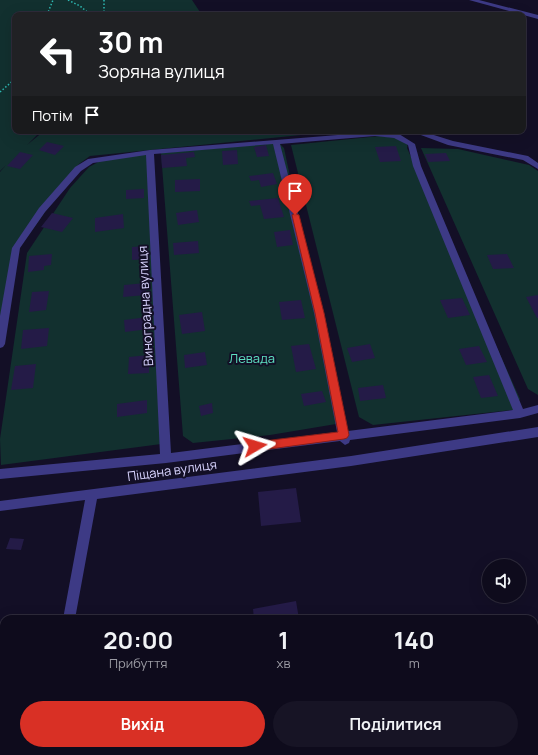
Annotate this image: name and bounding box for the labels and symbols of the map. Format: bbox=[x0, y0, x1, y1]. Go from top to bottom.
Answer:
pin bbox=[278, 174, 312, 215]
street label: Виноградна вулиця bbox=[133, 245, 157, 367]
park label: Левада bbox=[229, 349, 275, 367]
position arrow bbox=[234, 425, 276, 467]
street label: Піщана вулиця bbox=[126, 455, 218, 485]

